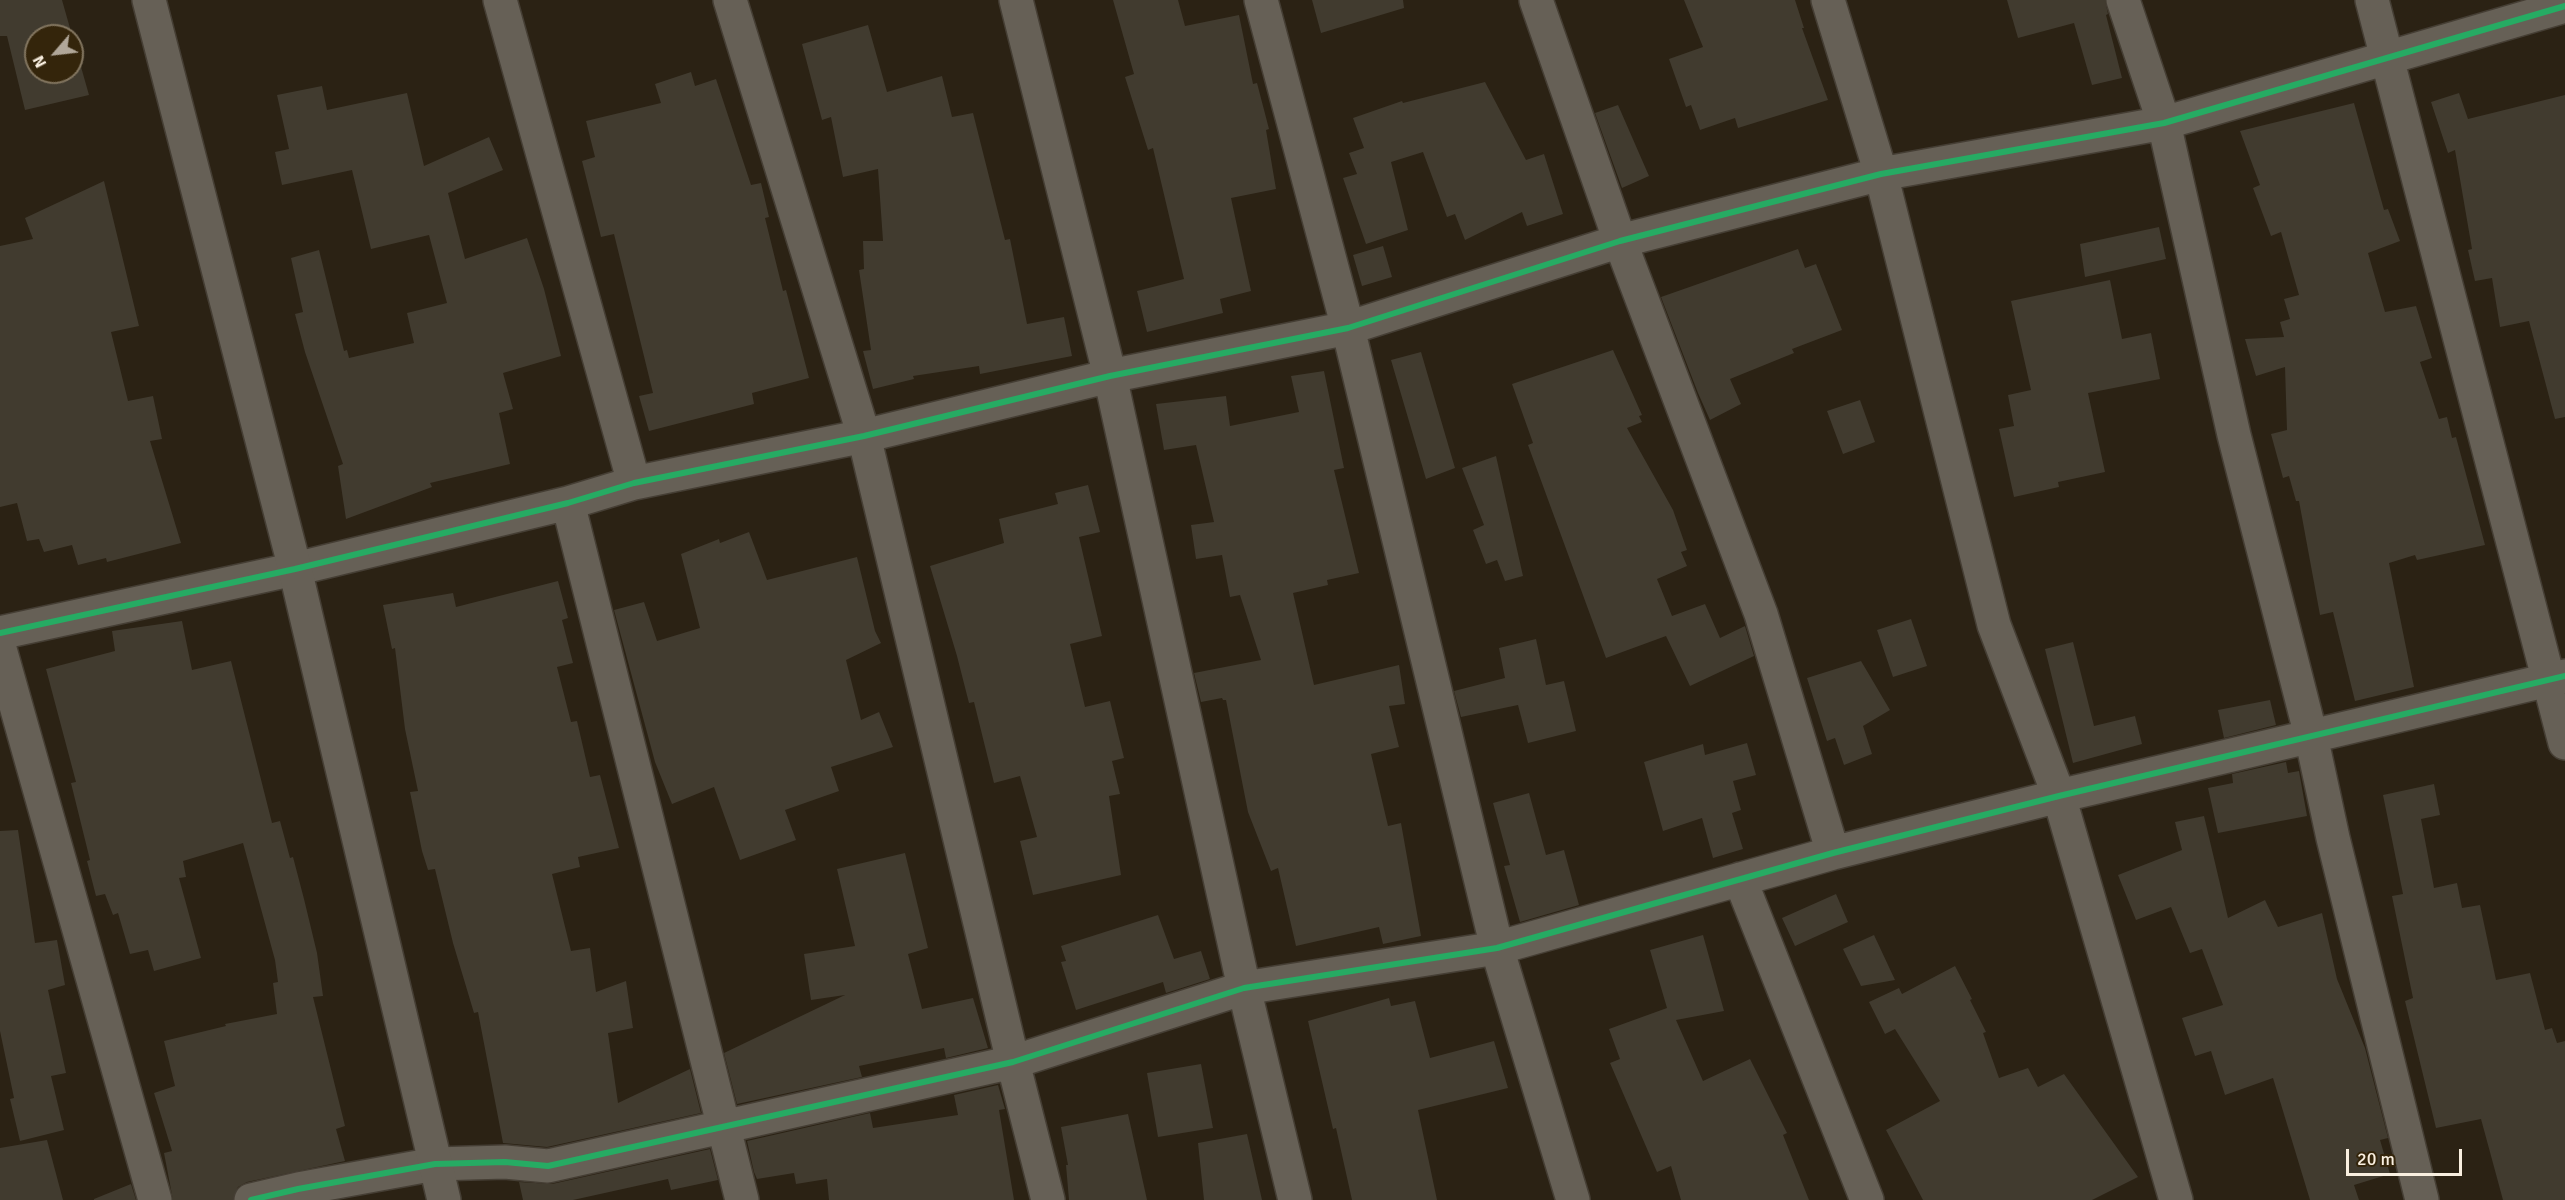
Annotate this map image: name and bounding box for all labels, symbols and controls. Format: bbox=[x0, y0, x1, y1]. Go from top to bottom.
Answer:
north arrow bbox=[24, 24, 84, 84]
text: N bbox=[28, 52, 51, 71]
scale bar bbox=[2349, 1137, 2464, 1175]
text: 20 m bbox=[2357, 1148, 2395, 1170]

